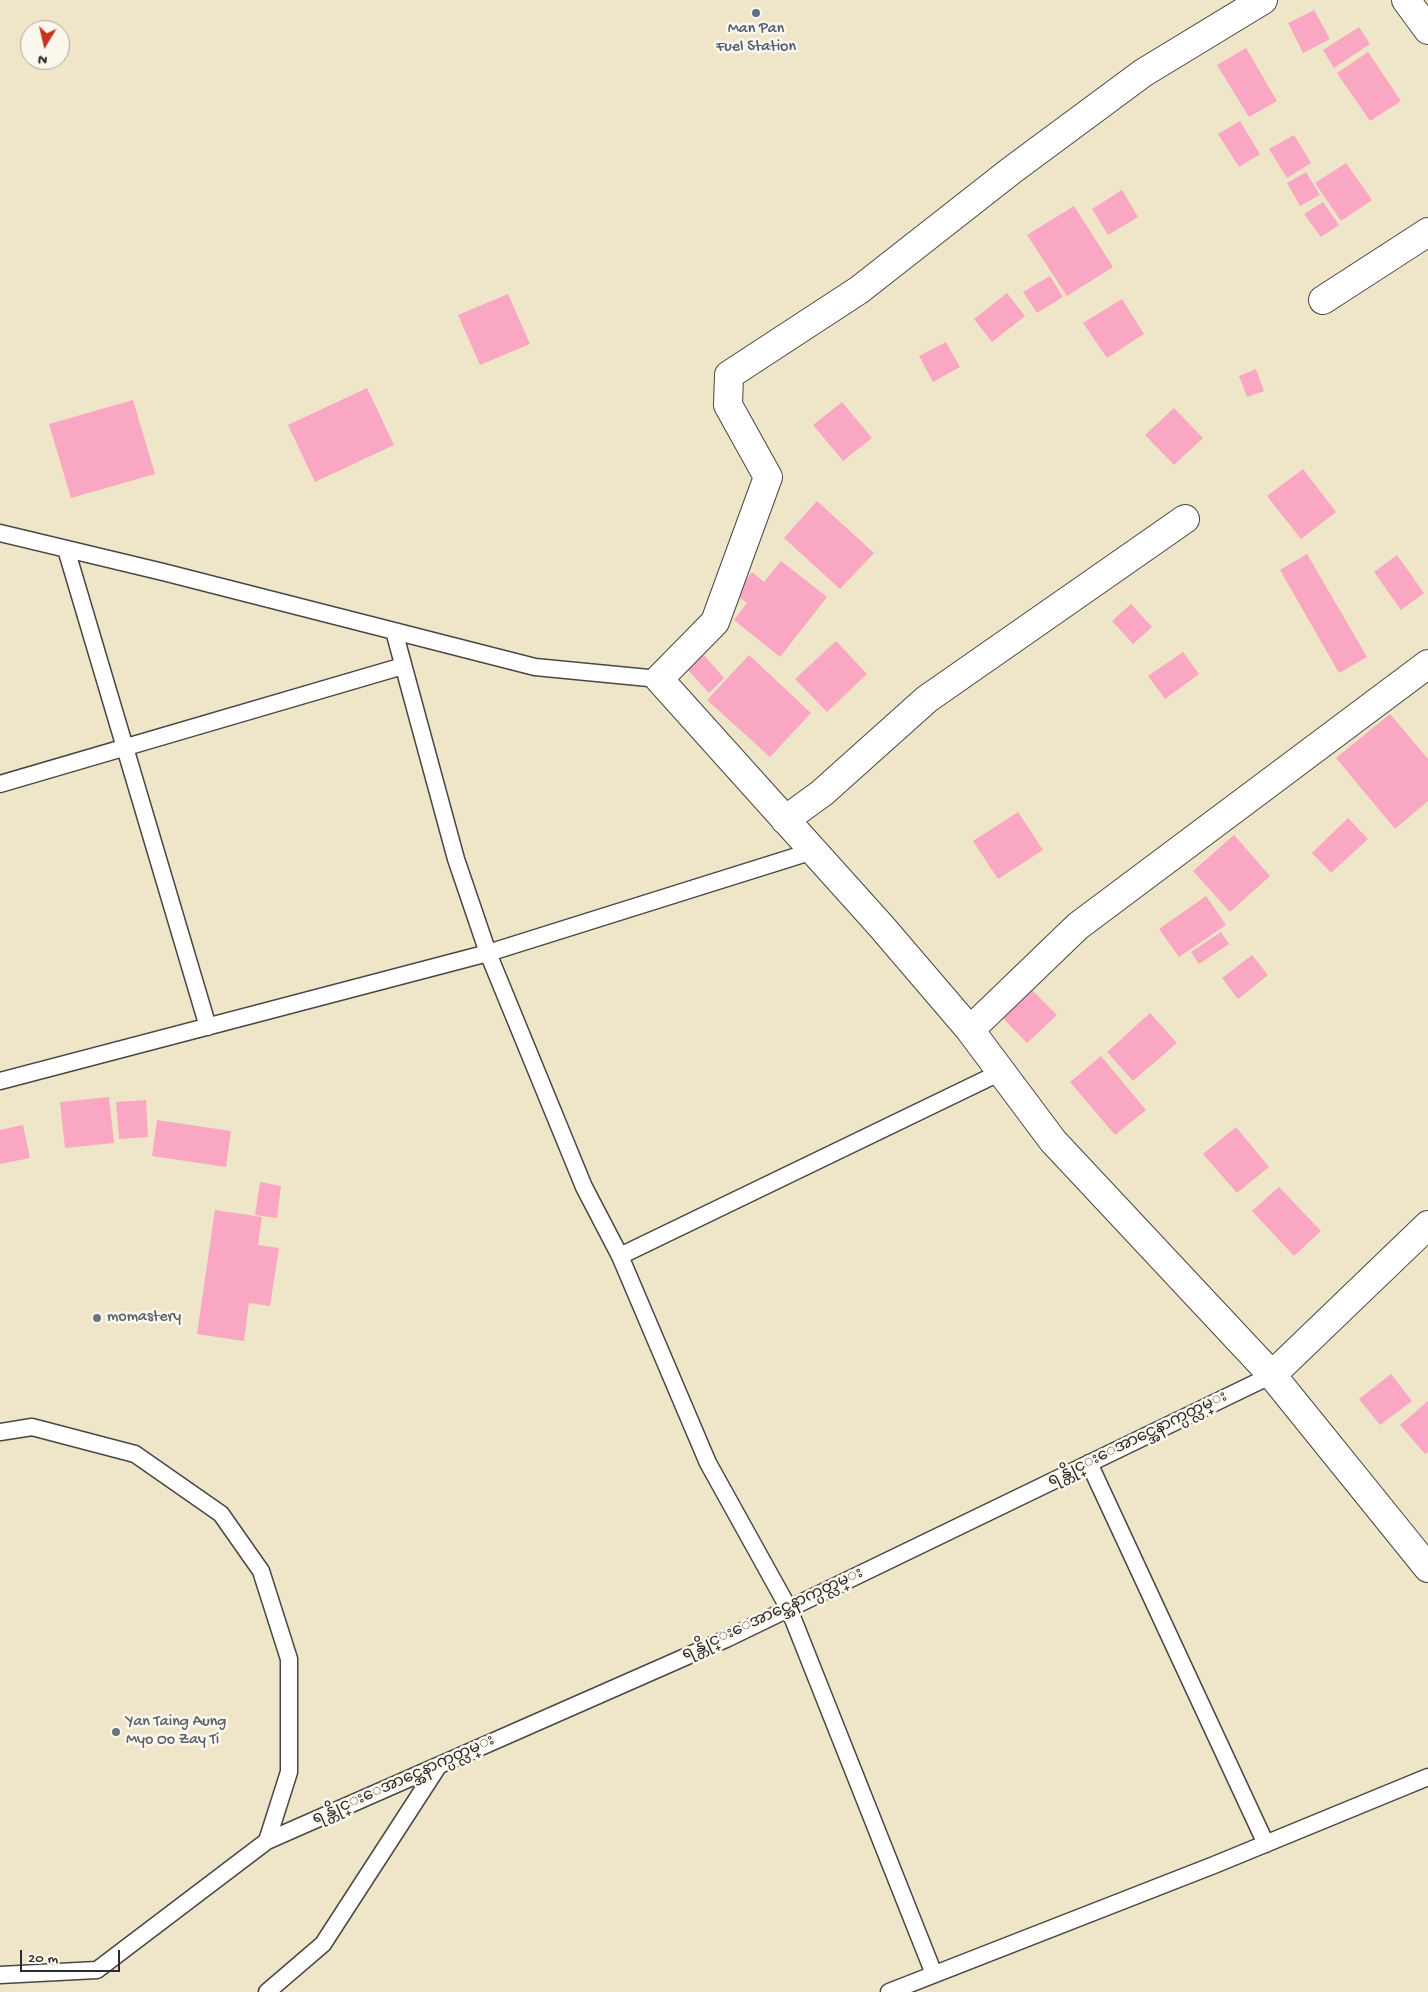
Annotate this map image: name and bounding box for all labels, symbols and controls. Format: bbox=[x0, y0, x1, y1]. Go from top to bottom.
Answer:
marker: Man Pan Fuel Station bbox=[750, 7, 762, 19]
north arrow bbox=[20, 20, 70, 70]
place label: Man Pan Fuel Station bbox=[716, 20, 796, 58]
text: N bbox=[37, 50, 49, 68]
place label: momastery bbox=[107, 1308, 181, 1328]
marker: momastery bbox=[91, 1312, 103, 1324]
street label: ရန္တိုင္းေအာင္အေနာက္ပတ္လမ္း bbox=[1045, 1388, 1231, 1492]
street label: ရန္တိုင္းေအာင္အေနာက္ပတ္လမ္း bbox=[680, 1565, 866, 1665]
place label: Yan Taing Aung Myo Oo Zay Ti bbox=[126, 1713, 226, 1751]
marker: Yan Taing Aung Myo Oo Zay Ti bbox=[110, 1726, 122, 1738]
street label: ရန္တိုင္းေအာင္အေနာက္ပတ္လမ္း bbox=[310, 1732, 498, 1830]
scale bar bbox=[22, 1940, 122, 1972]
text: 20 m bbox=[28, 1950, 58, 1968]

